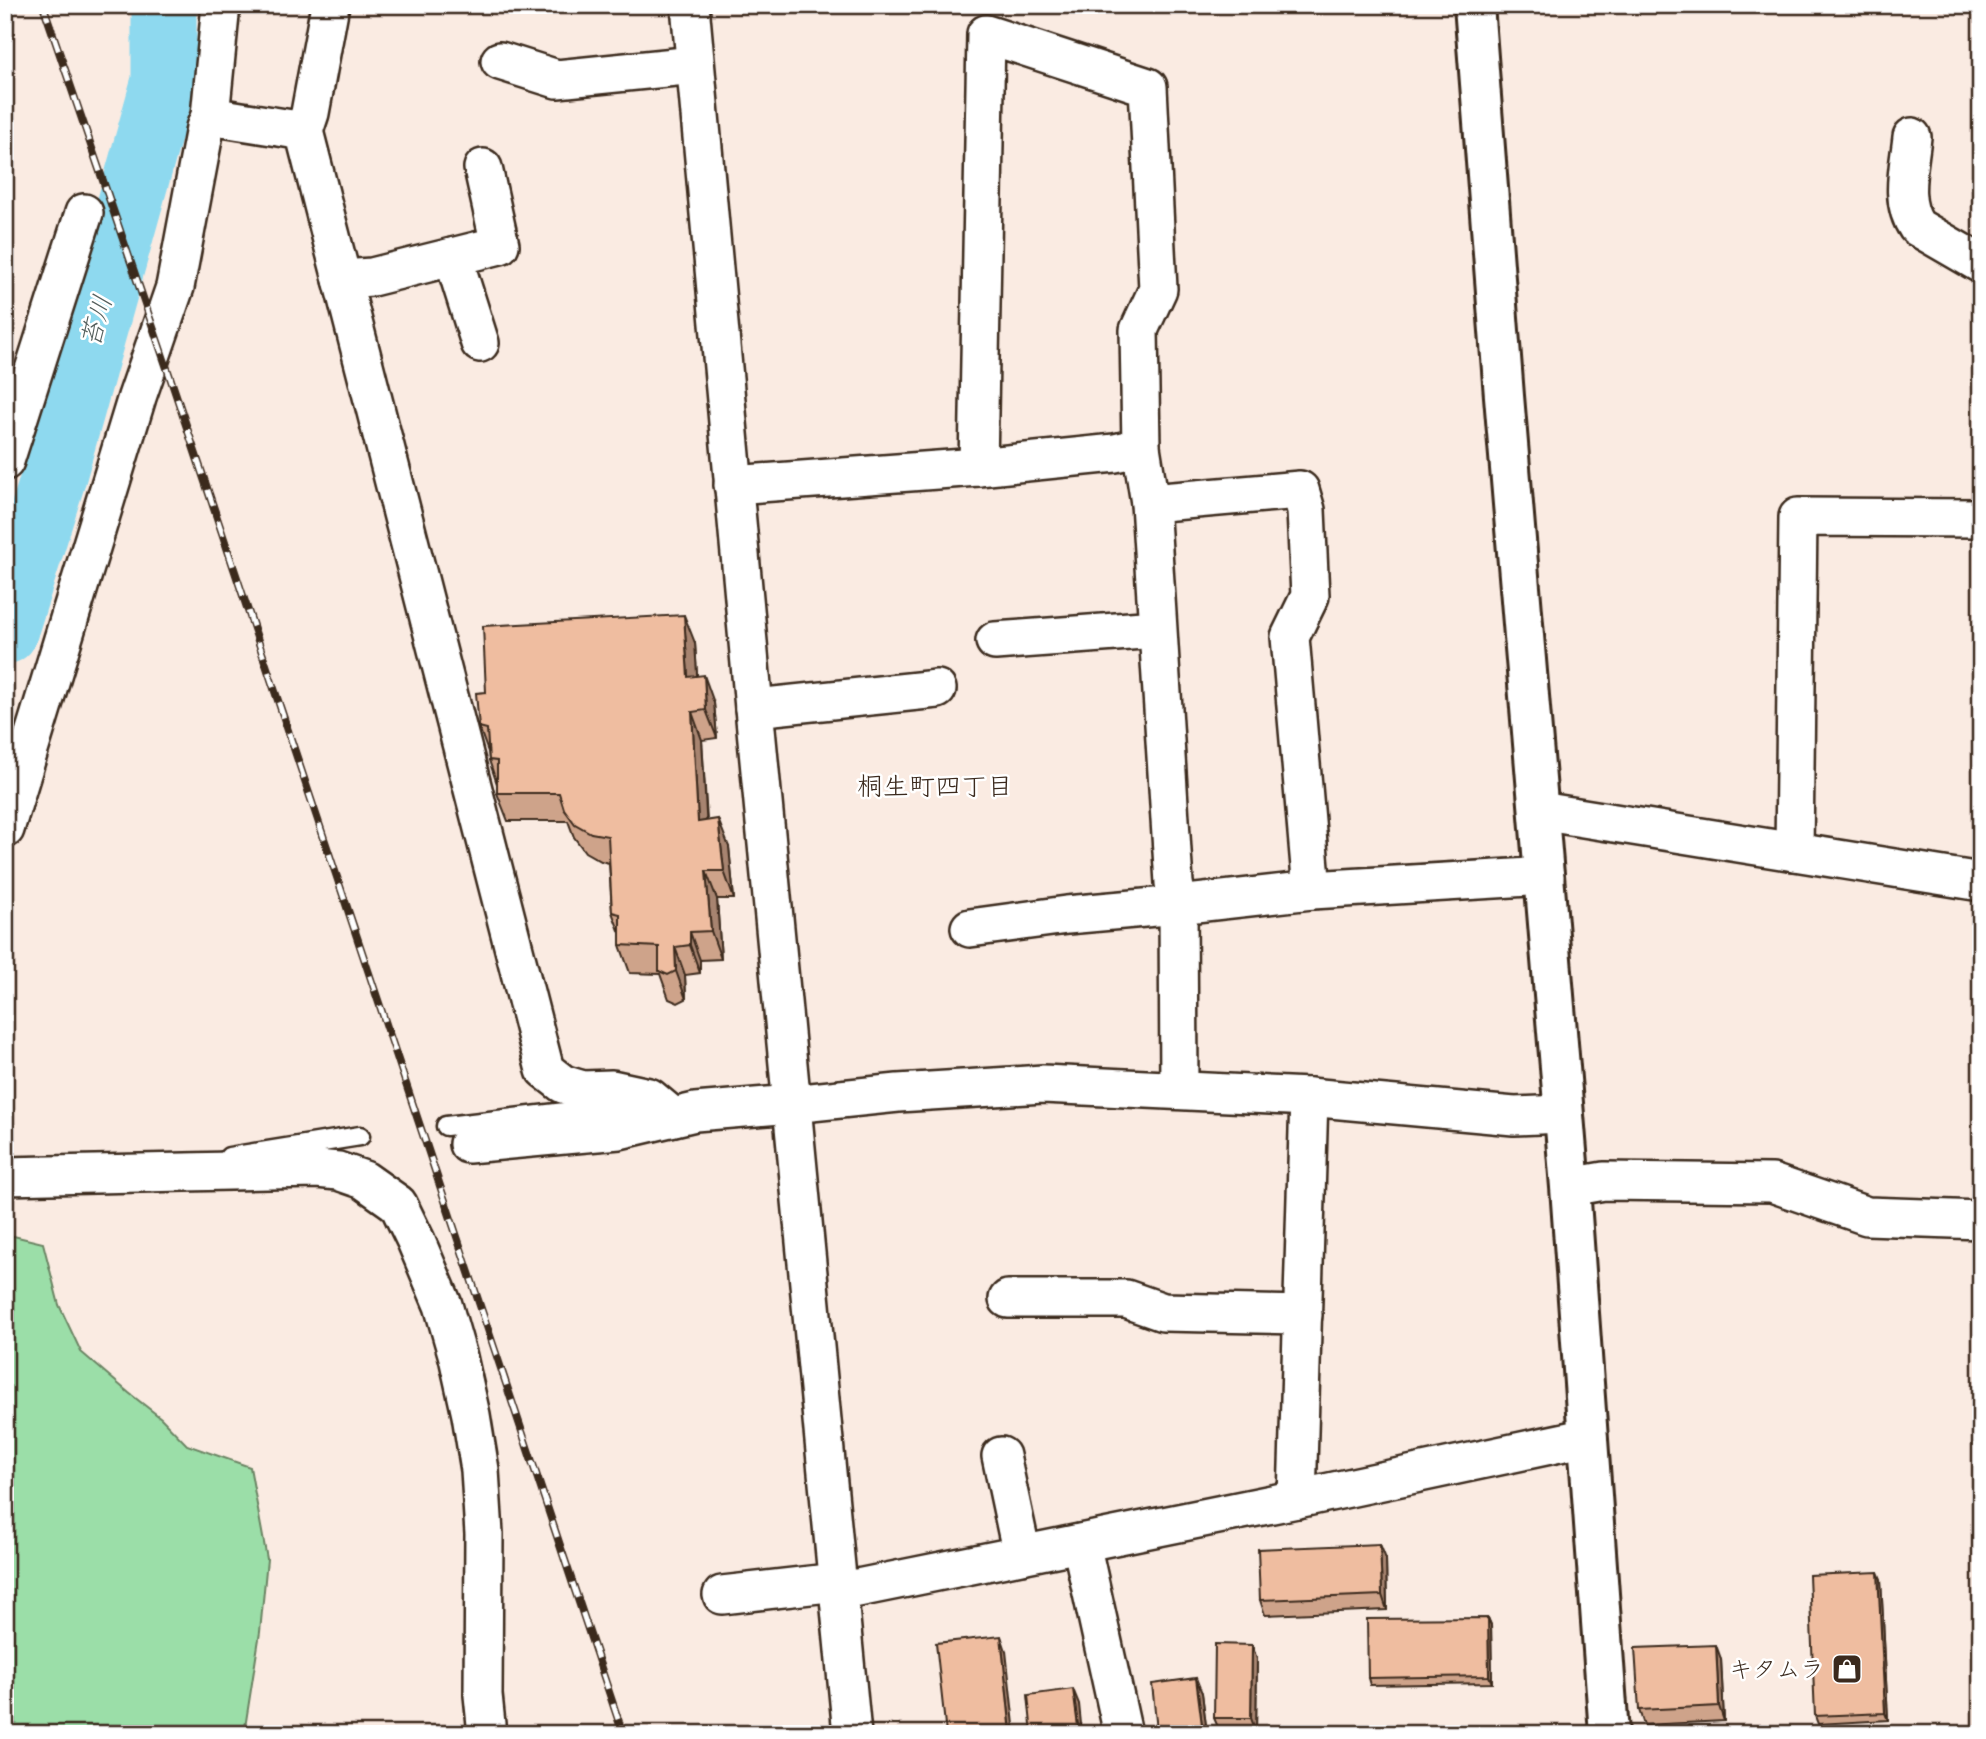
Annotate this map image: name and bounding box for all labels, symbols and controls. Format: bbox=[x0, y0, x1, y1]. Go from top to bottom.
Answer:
water label: 苔川 bbox=[74, 292, 120, 350]
district label: 桐生町四丁目 bbox=[857, 771, 1013, 803]
shop icon: キタムラ bbox=[1830, 1652, 1864, 1686]
place label: キタムラ bbox=[1728, 1655, 1824, 1684]

